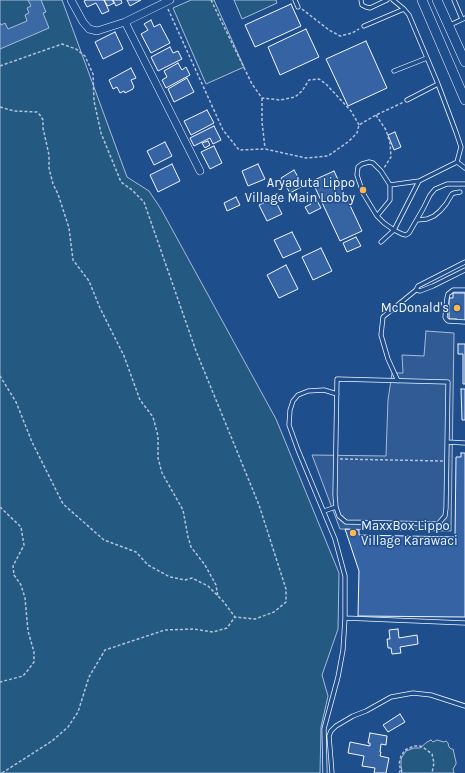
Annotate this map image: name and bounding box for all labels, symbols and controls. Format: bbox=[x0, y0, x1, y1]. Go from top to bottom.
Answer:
place label: Aryaduta Lippo Village Main Lobby bbox=[245, 175, 355, 206]
marker: Aryaduta Lippo Village Main Lobby bbox=[358, 185, 368, 195]
place label: McDonald's bbox=[381, 300, 449, 316]
marker: McDonald's bbox=[452, 303, 462, 313]
place label: MaxxBox Lippo Village Karawaci bbox=[361, 518, 458, 549]
marker: MaxxBox Lippo Village Karawaci bbox=[348, 528, 358, 538]

